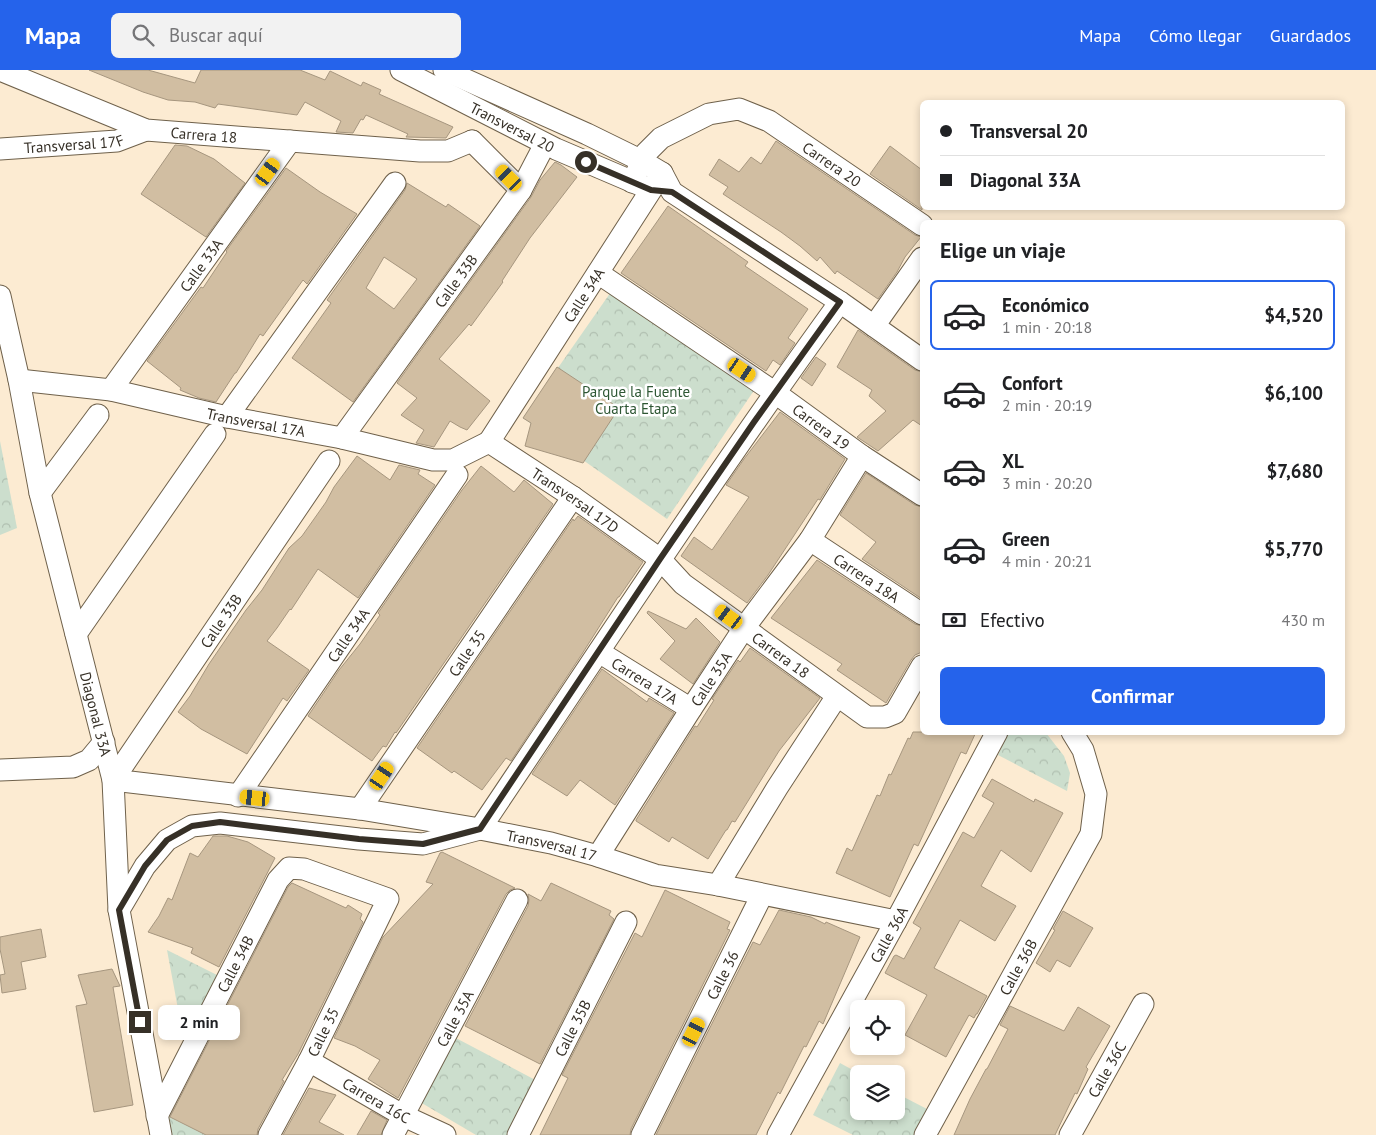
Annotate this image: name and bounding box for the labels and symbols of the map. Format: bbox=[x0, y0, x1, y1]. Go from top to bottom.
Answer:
street label: Transversal 20 bbox=[467, 97, 558, 156]
street label: Carrera 18 bbox=[170, 122, 238, 146]
street label: Transversal 17F bbox=[23, 130, 127, 157]
street label: Carrera 20 bbox=[799, 137, 865, 190]
route start bbox=[575, 151, 597, 173]
car bbox=[253, 155, 282, 189]
car bbox=[493, 162, 524, 194]
street label: Calle 33A bbox=[175, 234, 227, 295]
street label: Calle 33B bbox=[430, 250, 481, 311]
street label: Calle 34A bbox=[559, 264, 608, 326]
car bbox=[725, 355, 758, 385]
park label: Parque la Fuente Cuarta Etapa bbox=[582, 382, 690, 418]
street label: Carrera 19 bbox=[789, 399, 854, 454]
street label: Transversal 17A bbox=[205, 403, 307, 441]
street label: Transversal 17D bbox=[528, 463, 623, 536]
street label: Carrera 18A bbox=[830, 549, 904, 606]
street label: Calle 33B bbox=[196, 590, 246, 652]
car bbox=[712, 602, 745, 632]
street label: Calle 34A bbox=[323, 604, 373, 666]
street label: Calle 35 bbox=[444, 626, 489, 680]
street label: Carrera 18 bbox=[748, 628, 813, 682]
street label: Calle 35A bbox=[686, 648, 736, 710]
street label: Carrera 17A bbox=[608, 653, 682, 708]
street label: Diagonal 33A bbox=[76, 670, 116, 758]
car bbox=[367, 759, 396, 793]
car bbox=[239, 789, 270, 807]
street label: Transversal 17 bbox=[505, 825, 599, 865]
street label: Calle 36A bbox=[865, 903, 912, 966]
street label: Calle 34B bbox=[213, 932, 257, 995]
street label: Calle 36B bbox=[995, 935, 1041, 998]
street label: Calle 36 bbox=[702, 947, 742, 1003]
street label: Calle 35A bbox=[432, 987, 477, 1050]
street label: Calle 35B bbox=[550, 996, 595, 1060]
callout: 2 min bbox=[158, 1004, 240, 1040]
street label: Calle 35 bbox=[303, 1004, 343, 1060]
route end bbox=[129, 1011, 151, 1033]
car bbox=[680, 1015, 707, 1049]
street label: Calle 36C bbox=[1083, 1038, 1130, 1101]
street label: Carrera 16C bbox=[339, 1073, 413, 1127]

